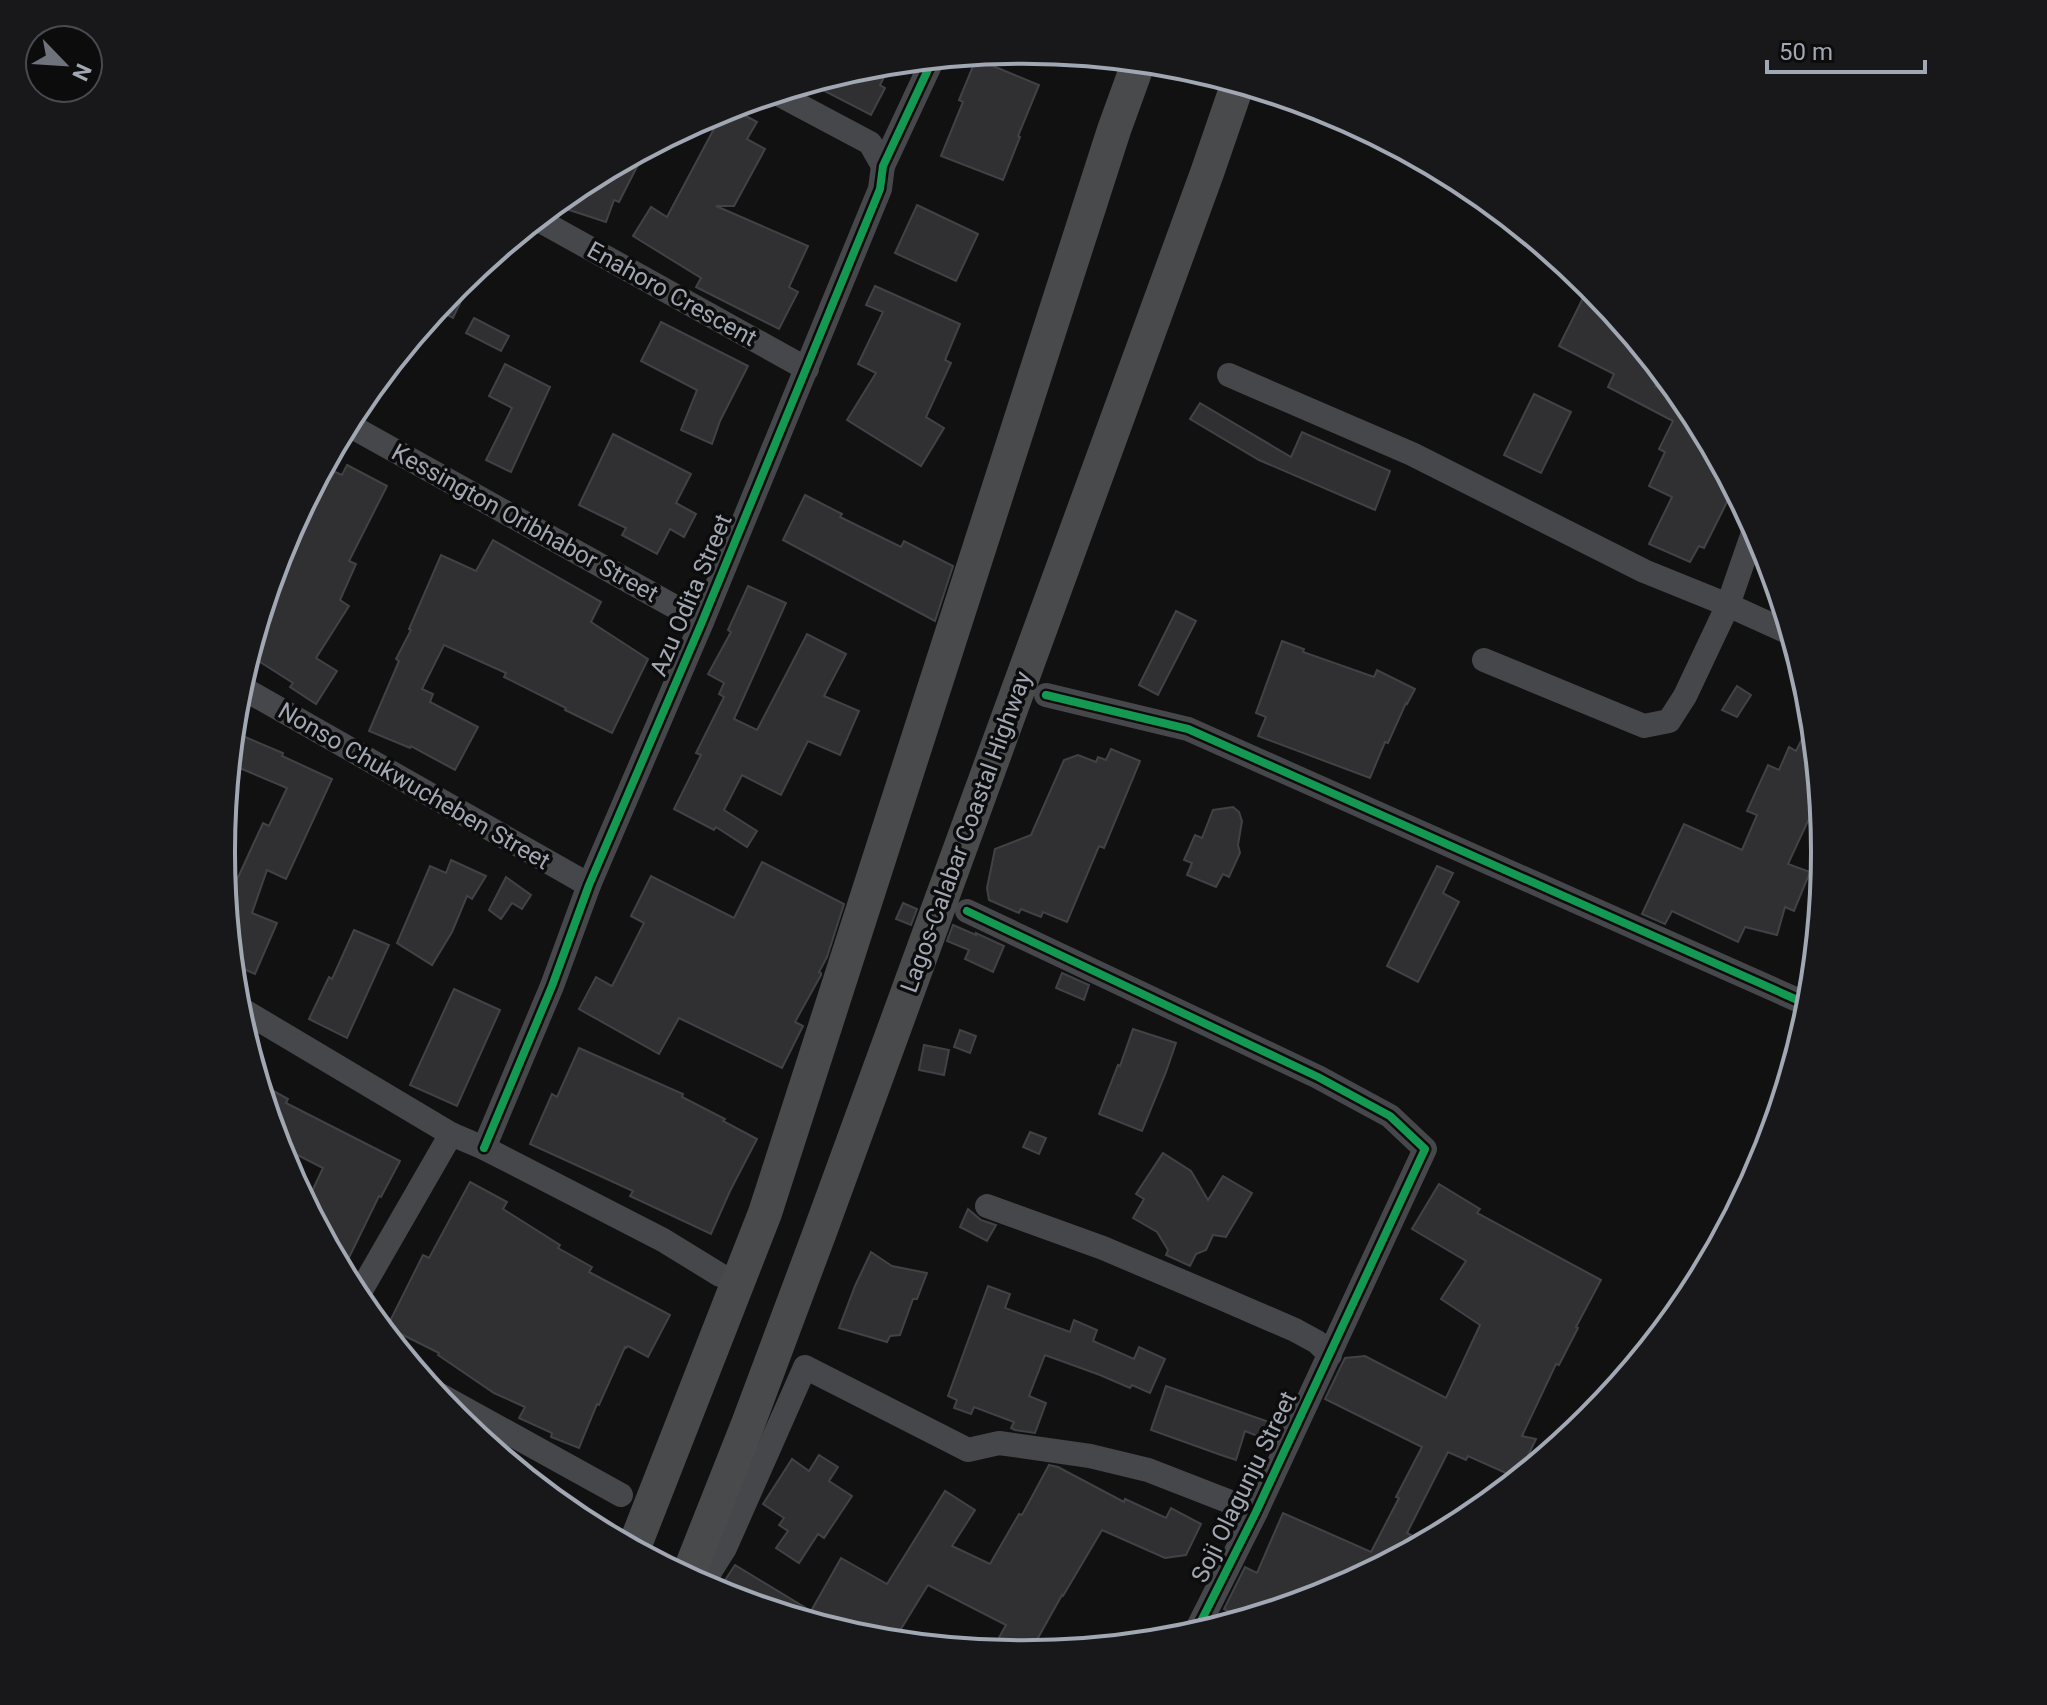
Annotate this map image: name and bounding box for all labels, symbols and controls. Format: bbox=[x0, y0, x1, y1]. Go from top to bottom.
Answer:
north arrow bbox=[24, 24, 104, 104]
scale bar bbox=[1767, 24, 1925, 74]
text: 50 m bbox=[1779, 38, 1833, 66]
text: N bbox=[67, 60, 96, 85]
street label: Enahoro Crescent bbox=[582, 236, 762, 352]
street label: Kessington Oribhabor Street bbox=[387, 438, 663, 608]
street label: Azu Odita Street bbox=[644, 510, 738, 680]
street label: Lagos-Calabar Coastal Highway bbox=[895, 667, 1037, 996]
street label: Nonso Chukwucheben Street bbox=[273, 697, 555, 875]
street label: Soji Olagunju Street bbox=[1186, 1387, 1302, 1587]

